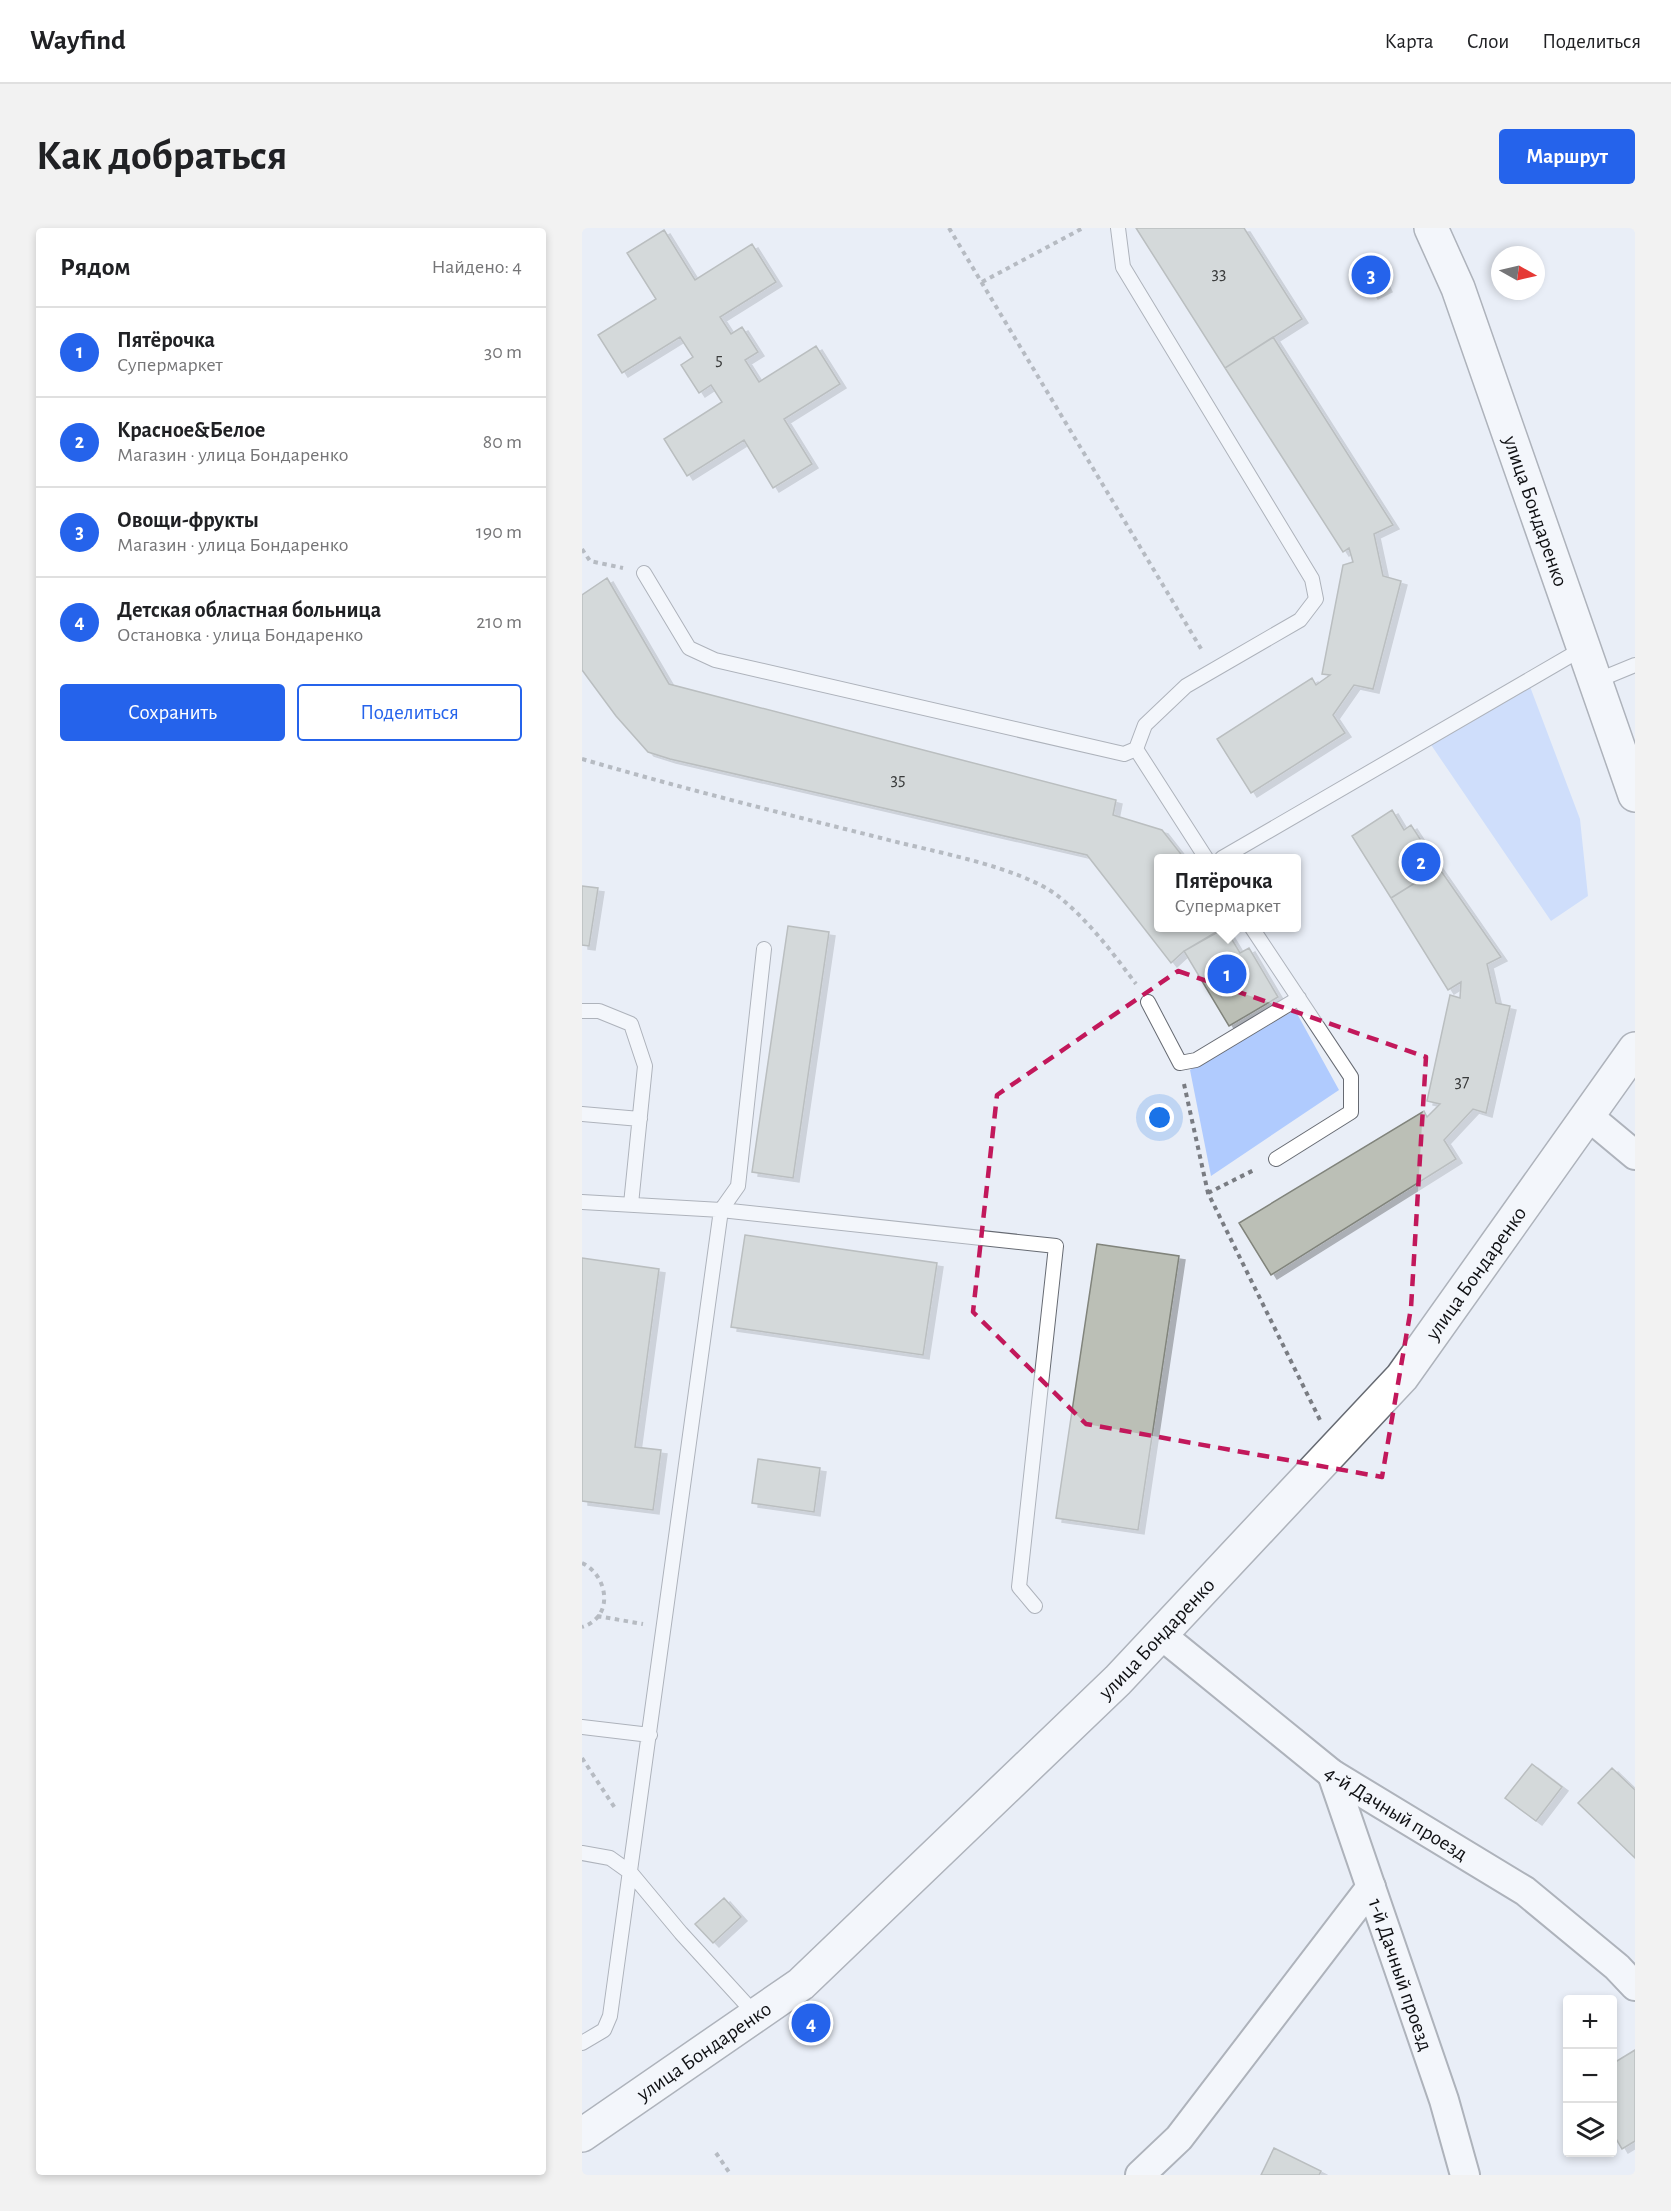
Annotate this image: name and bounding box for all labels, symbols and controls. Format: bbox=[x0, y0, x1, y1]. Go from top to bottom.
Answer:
text: Wayfind bbox=[30, 27, 126, 55]
text: Карта bbox=[1384, 31, 1434, 52]
text: Слои bbox=[1467, 31, 1509, 52]
text: Поделиться bbox=[1542, 31, 1641, 52]
button: Маршрут bbox=[1499, 129, 1635, 184]
text: Как добраться bbox=[36, 135, 287, 177]
north arrow bbox=[1491, 246, 1545, 300]
pin: 3 bbox=[1352, 252, 1390, 298]
text: Рядом bbox=[60, 254, 131, 280]
text: Найдено: 4 bbox=[432, 257, 522, 277]
house number: 33 bbox=[1212, 265, 1226, 283]
text: Пятёрочка bbox=[117, 329, 215, 351]
text: 1 bbox=[76, 342, 83, 362]
text: 30 m bbox=[484, 342, 522, 362]
house number: 5 bbox=[715, 351, 723, 369]
text: Супермаркет bbox=[117, 355, 223, 375]
text: Красное&Белое bbox=[117, 419, 265, 441]
text: 2 bbox=[75, 432, 84, 452]
text: 80 m bbox=[483, 432, 522, 452]
street label: улица Бондаренко bbox=[1499, 432, 1571, 589]
text: Магазин · улица Бондаренко bbox=[117, 445, 348, 465]
text: Овощи-фрукты bbox=[117, 509, 259, 531]
text: 3 bbox=[75, 522, 84, 542]
text: 190 m bbox=[476, 522, 522, 542]
text: Магазин · улица Бондаренко bbox=[117, 535, 348, 555]
text: Детская областная больница bbox=[117, 599, 381, 621]
text: 4 bbox=[74, 612, 85, 632]
text: 210 m bbox=[476, 612, 522, 632]
text: Остановка · улица Бондаренко bbox=[117, 625, 363, 645]
button: Сохранить bbox=[60, 684, 285, 741]
button: Поделиться bbox=[297, 684, 522, 741]
house number: 35 bbox=[891, 771, 905, 789]
pin: 2 bbox=[1402, 840, 1440, 884]
popup bbox=[1154, 854, 1301, 932]
text: Пятёрочка bbox=[1175, 870, 1273, 892]
text: Супермаркет bbox=[1175, 896, 1280, 916]
pin: 1 bbox=[1208, 952, 1246, 996]
house number: 37 bbox=[1455, 1073, 1469, 1091]
your location bbox=[1145, 1103, 1174, 1132]
street label: улица Бондаренко bbox=[1421, 1203, 1530, 1345]
street label: улица Бондаренко bbox=[1094, 1574, 1219, 1704]
street label: 4-й Дачный проезд bbox=[1320, 1762, 1471, 1865]
street label: 1-й Дачный проезд bbox=[1365, 1896, 1436, 2054]
map controls bbox=[1563, 1995, 1617, 2157]
button: + bbox=[1563, 1995, 1617, 2049]
street label: улица Бондаренко bbox=[632, 1998, 775, 2105]
pin: 4 bbox=[792, 2000, 830, 2046]
button: − bbox=[1563, 2049, 1617, 2103]
button: layers bbox=[1563, 2103, 1617, 2157]

